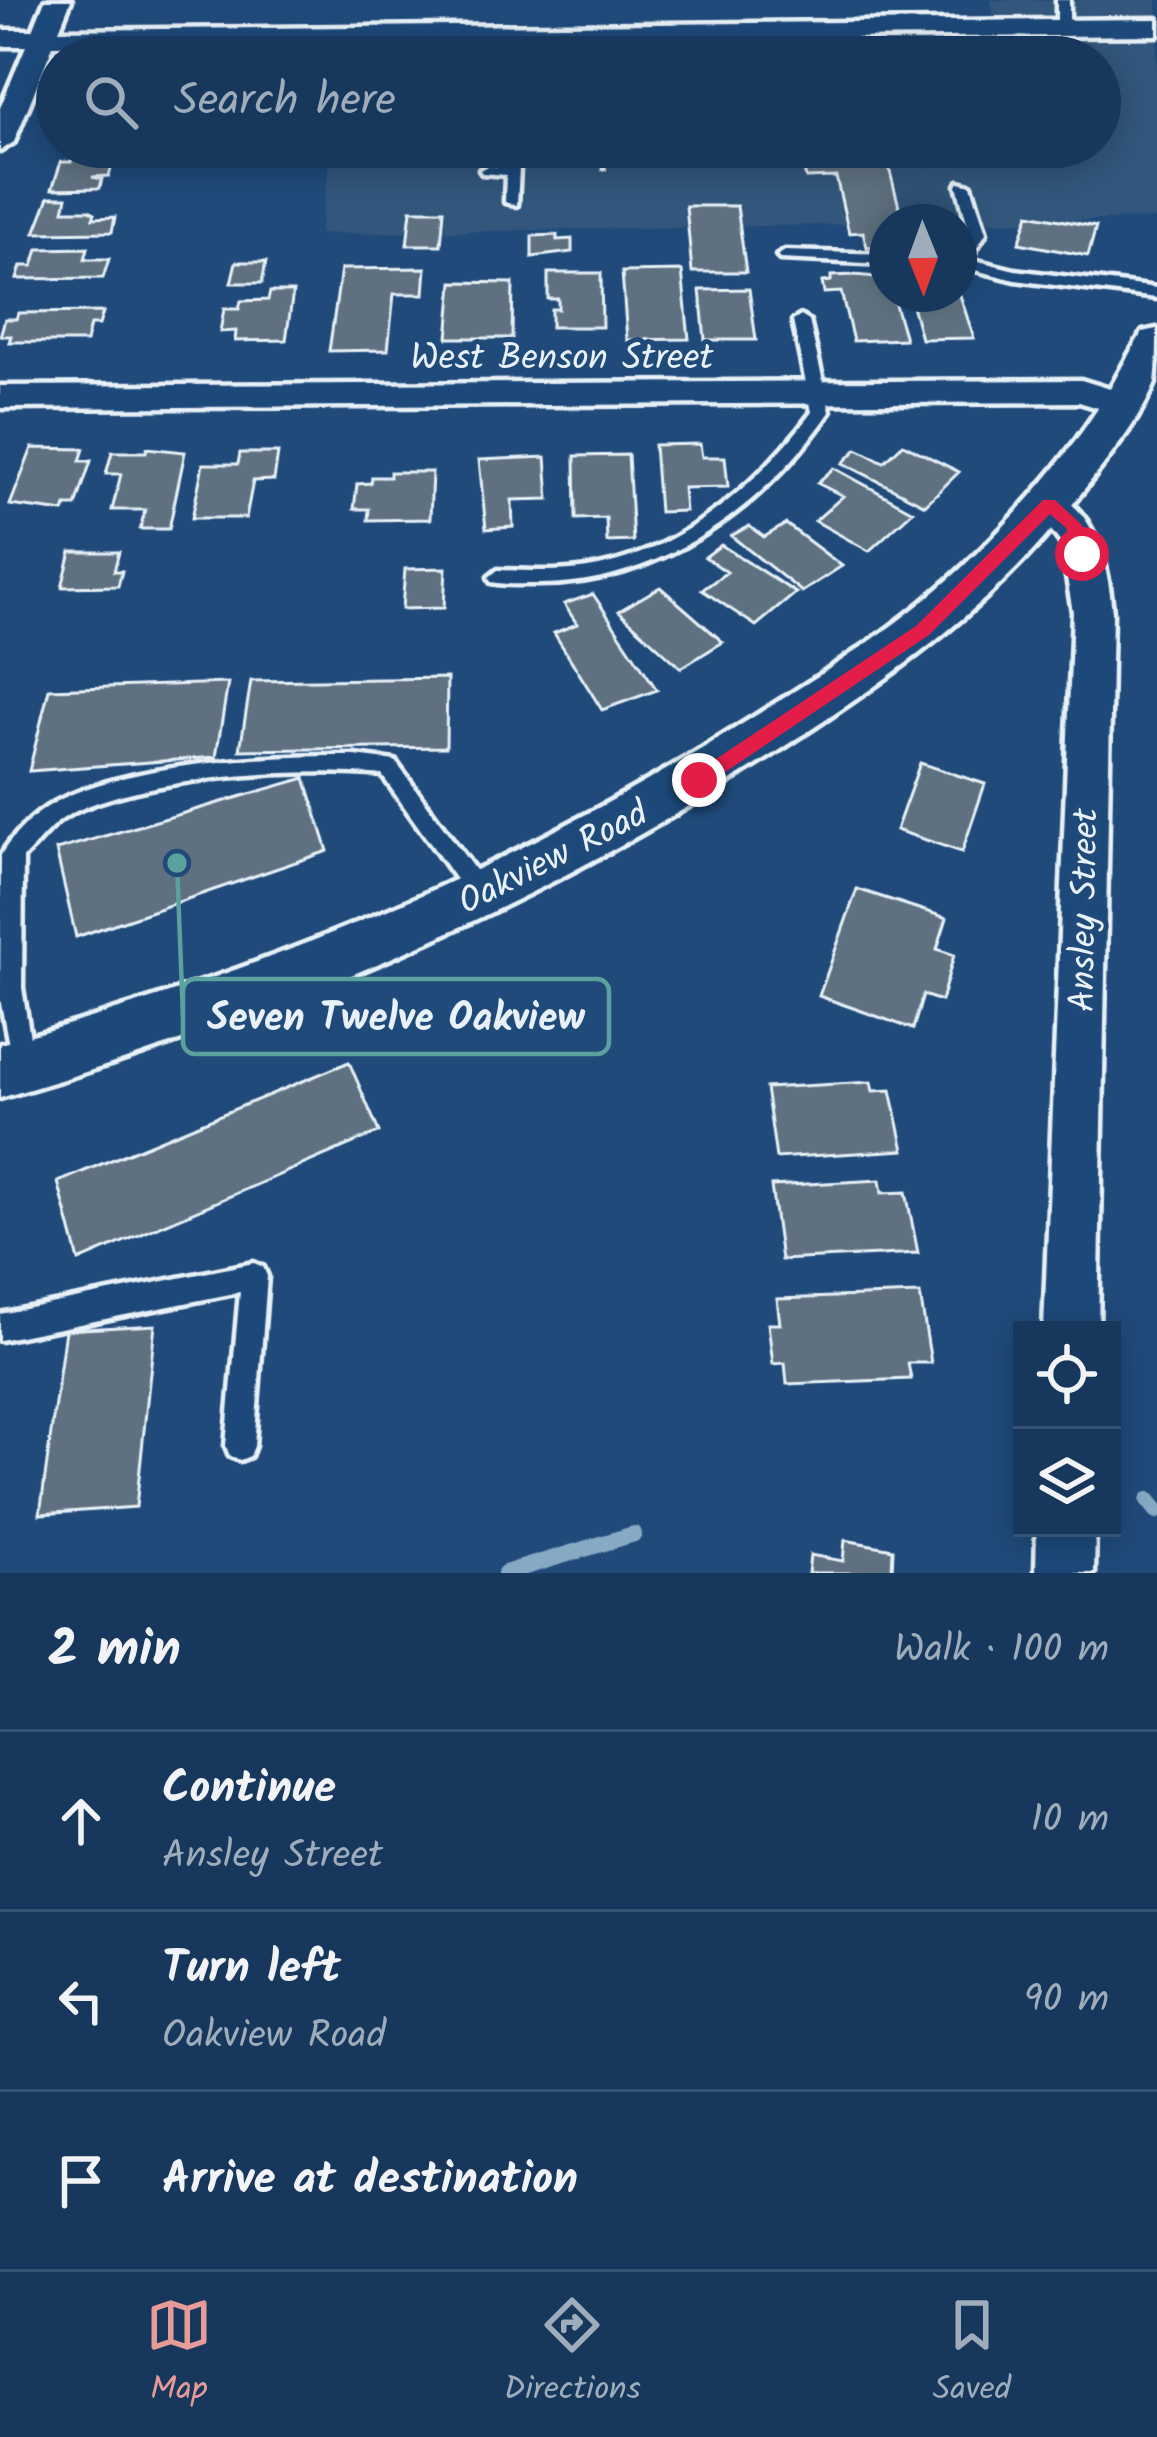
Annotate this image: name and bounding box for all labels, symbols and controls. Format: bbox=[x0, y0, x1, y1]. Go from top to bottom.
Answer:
search box bbox=[36, 36, 1121, 168]
text: Search here bbox=[174, 66, 396, 138]
icon: search bbox=[78, 69, 144, 135]
north arrow bbox=[869, 204, 977, 312]
street label: West Benson Street bbox=[411, 331, 715, 388]
route start bbox=[1055, 527, 1109, 581]
route end bbox=[672, 753, 726, 807]
street label: Oakview Road bbox=[449, 786, 660, 931]
street label: Ansley Street bbox=[1055, 806, 1116, 1013]
callout: Seven Twelve Oakview bbox=[183, 979, 609, 1054]
text: Seven Twelve Oakview bbox=[207, 989, 586, 1051]
map controls bbox=[1013, 1321, 1121, 1537]
button: locate bbox=[1013, 1321, 1121, 1429]
button: layers bbox=[1013, 1429, 1121, 1537]
text: 2 min bbox=[48, 1611, 181, 1692]
text: Walk · 100 m bbox=[894, 1620, 1109, 1682]
text: Continue bbox=[162, 1754, 336, 1826]
icon: ahead bbox=[48, 1788, 114, 1854]
text: 10 m bbox=[1031, 1790, 1109, 1852]
text: Ansley Street bbox=[162, 1826, 383, 1888]
text: Turn left bbox=[162, 1934, 341, 2006]
icon: left bbox=[48, 1968, 114, 2034]
text: 90 m bbox=[1024, 1970, 1109, 2032]
text: Oakview Road bbox=[162, 2006, 386, 2068]
text: Arrive at destination bbox=[162, 2145, 578, 2217]
icon: arrive bbox=[48, 2148, 114, 2214]
tab: Map bbox=[146, 2292, 212, 2417]
tab: Directions bbox=[504, 2292, 641, 2417]
tab: Saved bbox=[933, 2292, 1011, 2417]

